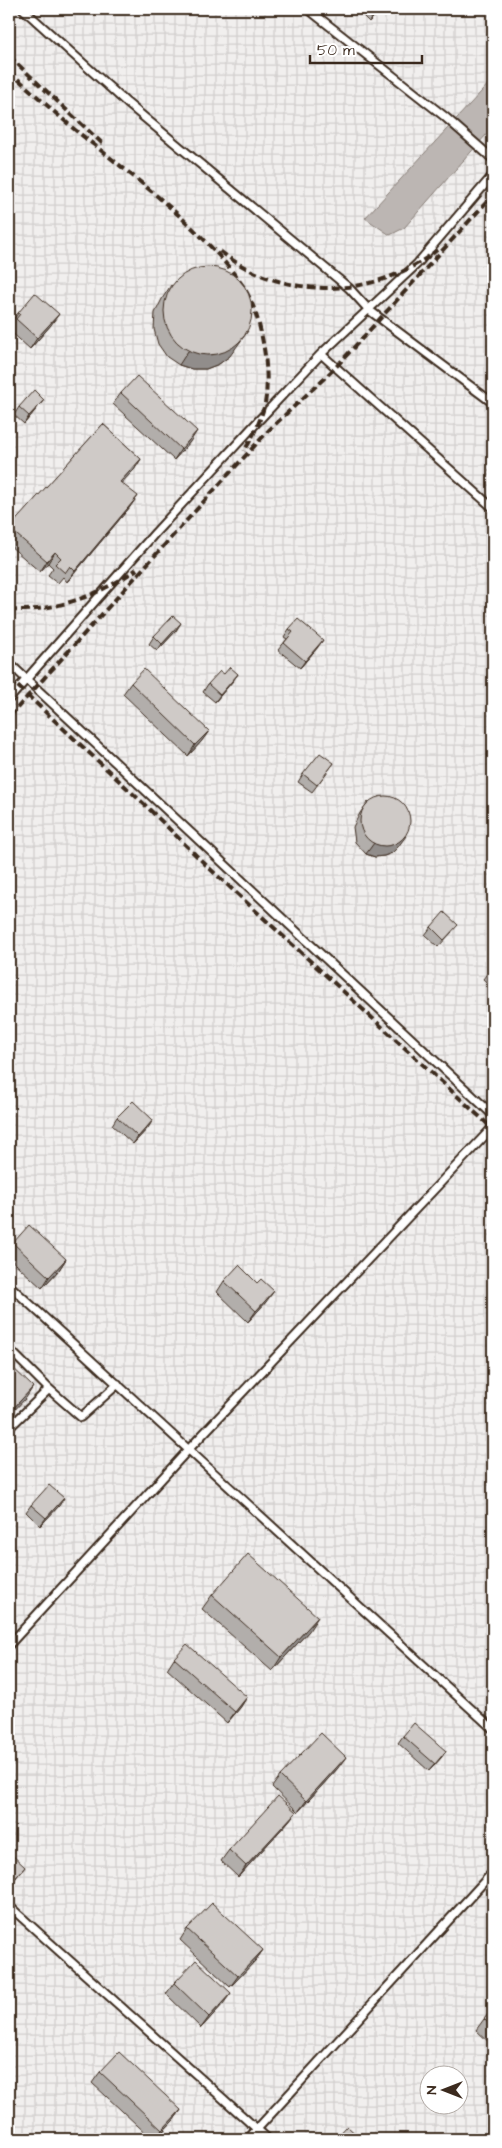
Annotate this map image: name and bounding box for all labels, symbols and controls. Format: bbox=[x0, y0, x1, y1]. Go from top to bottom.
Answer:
scale bar bbox=[310, 32, 422, 64]
text: 50 m bbox=[317, 40, 355, 61]
north arrow bbox=[420, 2066, 470, 2116]
text: N bbox=[422, 2085, 442, 2094]

